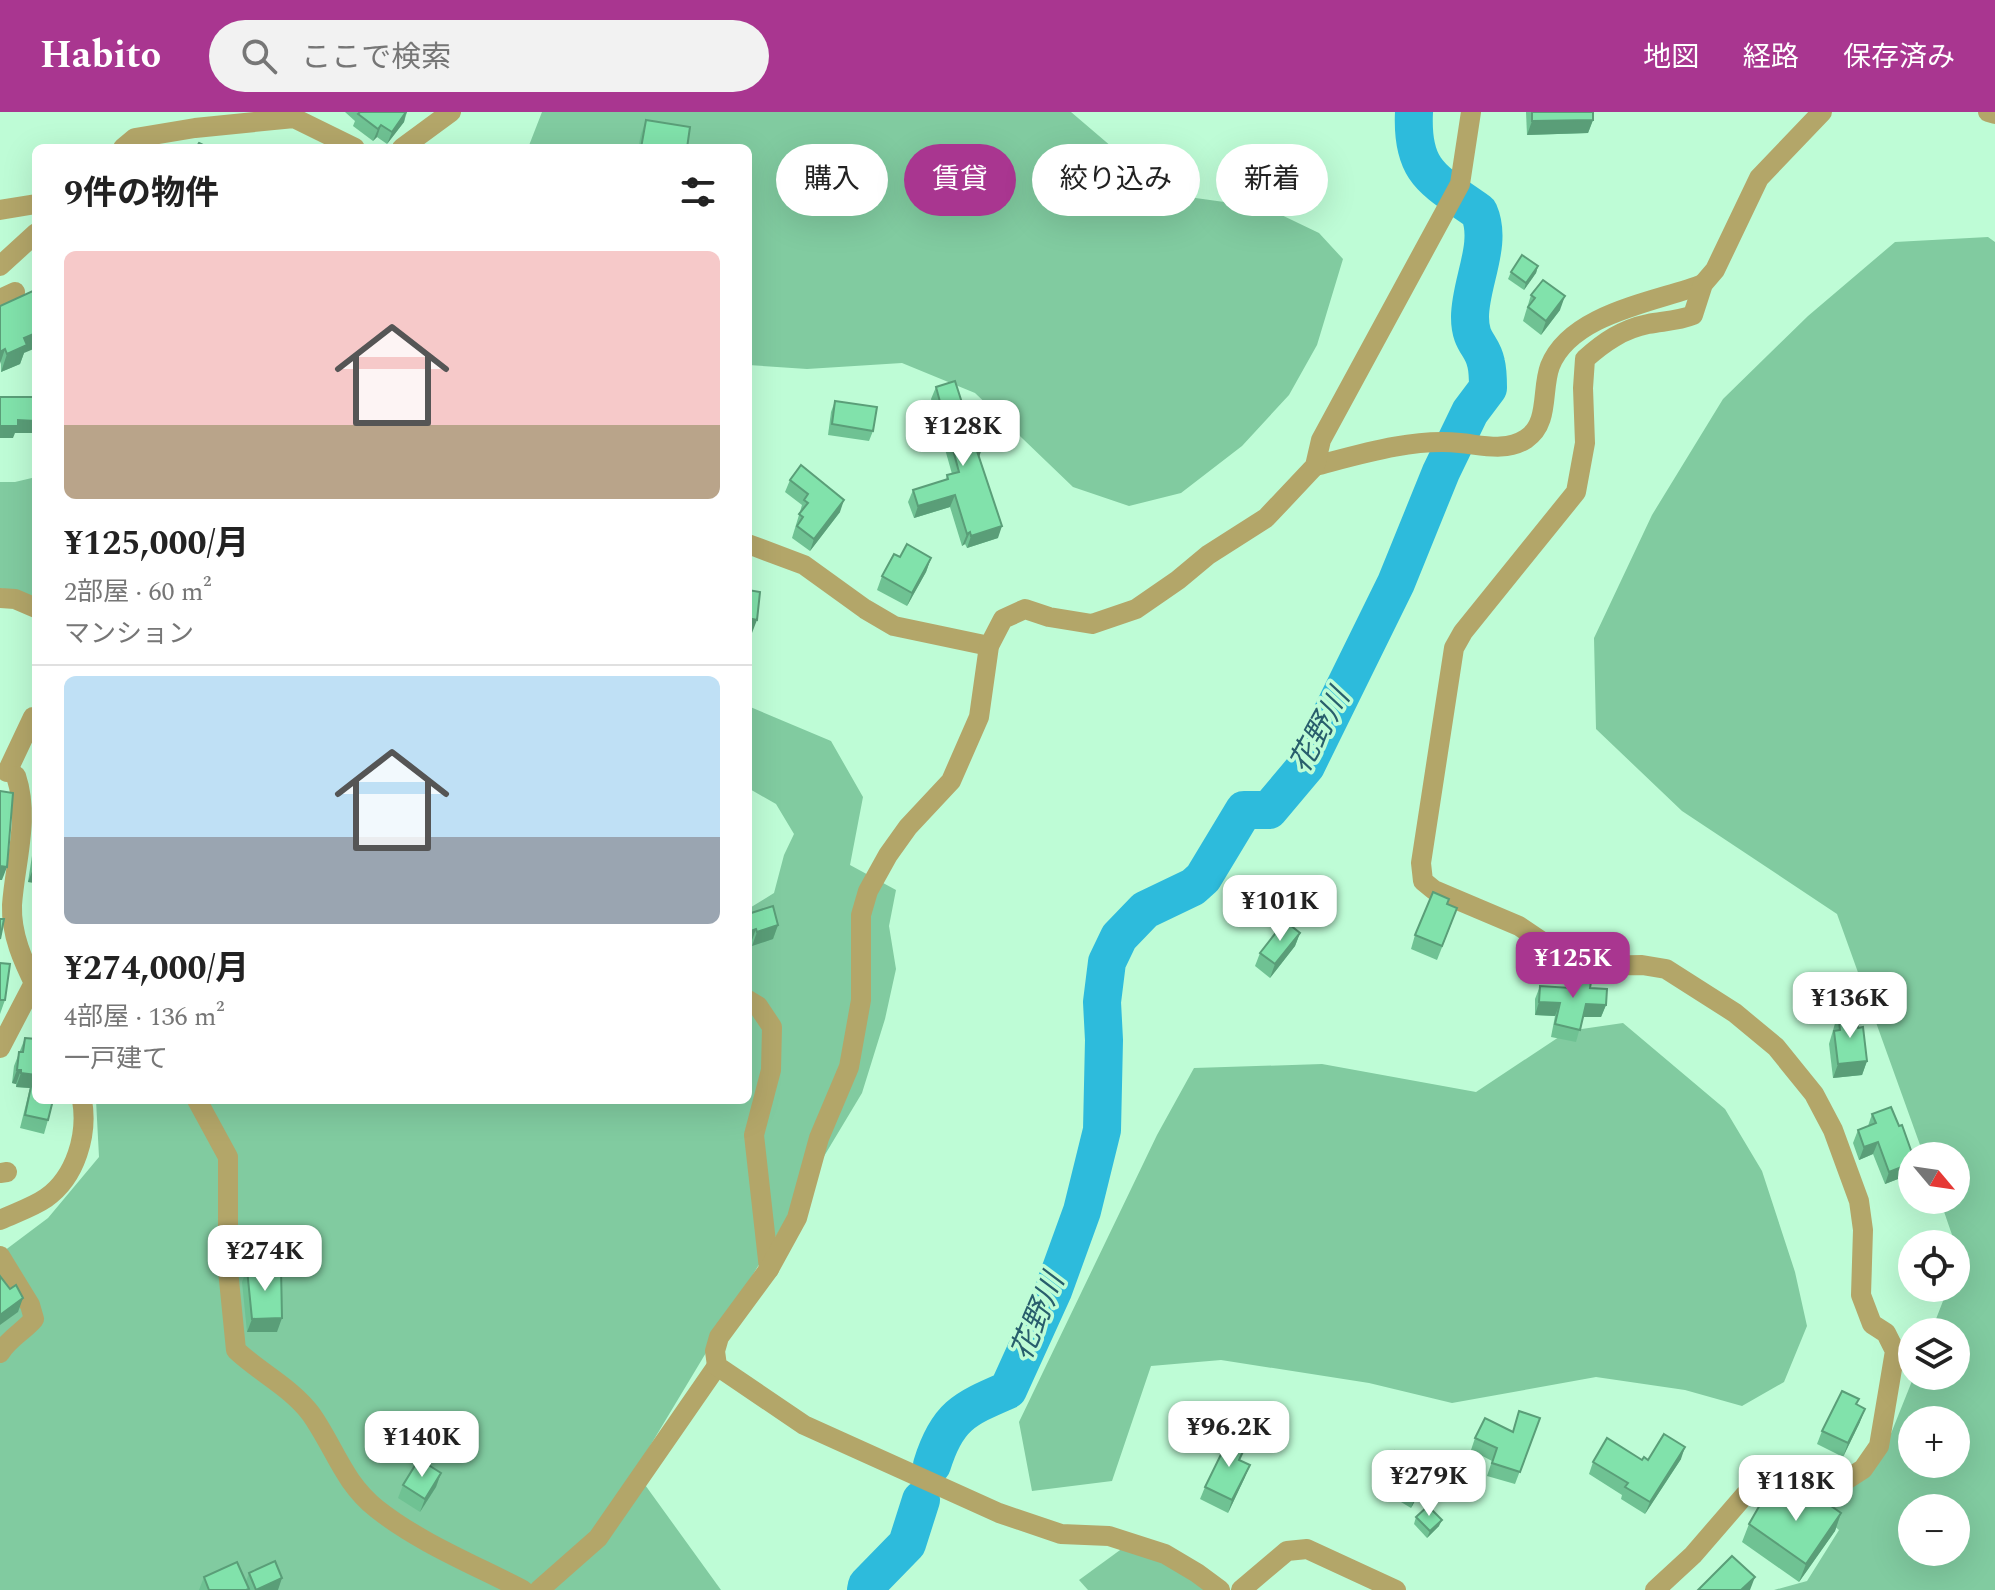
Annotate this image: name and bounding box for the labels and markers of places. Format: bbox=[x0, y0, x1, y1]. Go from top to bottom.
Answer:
pin: ¥128K bbox=[907, 400, 1019, 468]
pin: ¥101K bbox=[1224, 875, 1336, 943]
pin: ¥125K bbox=[1517, 932, 1629, 1000]
pin: ¥136K bbox=[1794, 972, 1906, 1040]
pin: ¥274K bbox=[209, 1225, 321, 1293]
pin: ¥96.2K bbox=[1164, 1401, 1294, 1469]
pin: ¥140K bbox=[366, 1411, 478, 1479]
pin: ¥279K bbox=[1373, 1450, 1485, 1518]
pin: ¥118K bbox=[1740, 1455, 1852, 1523]

